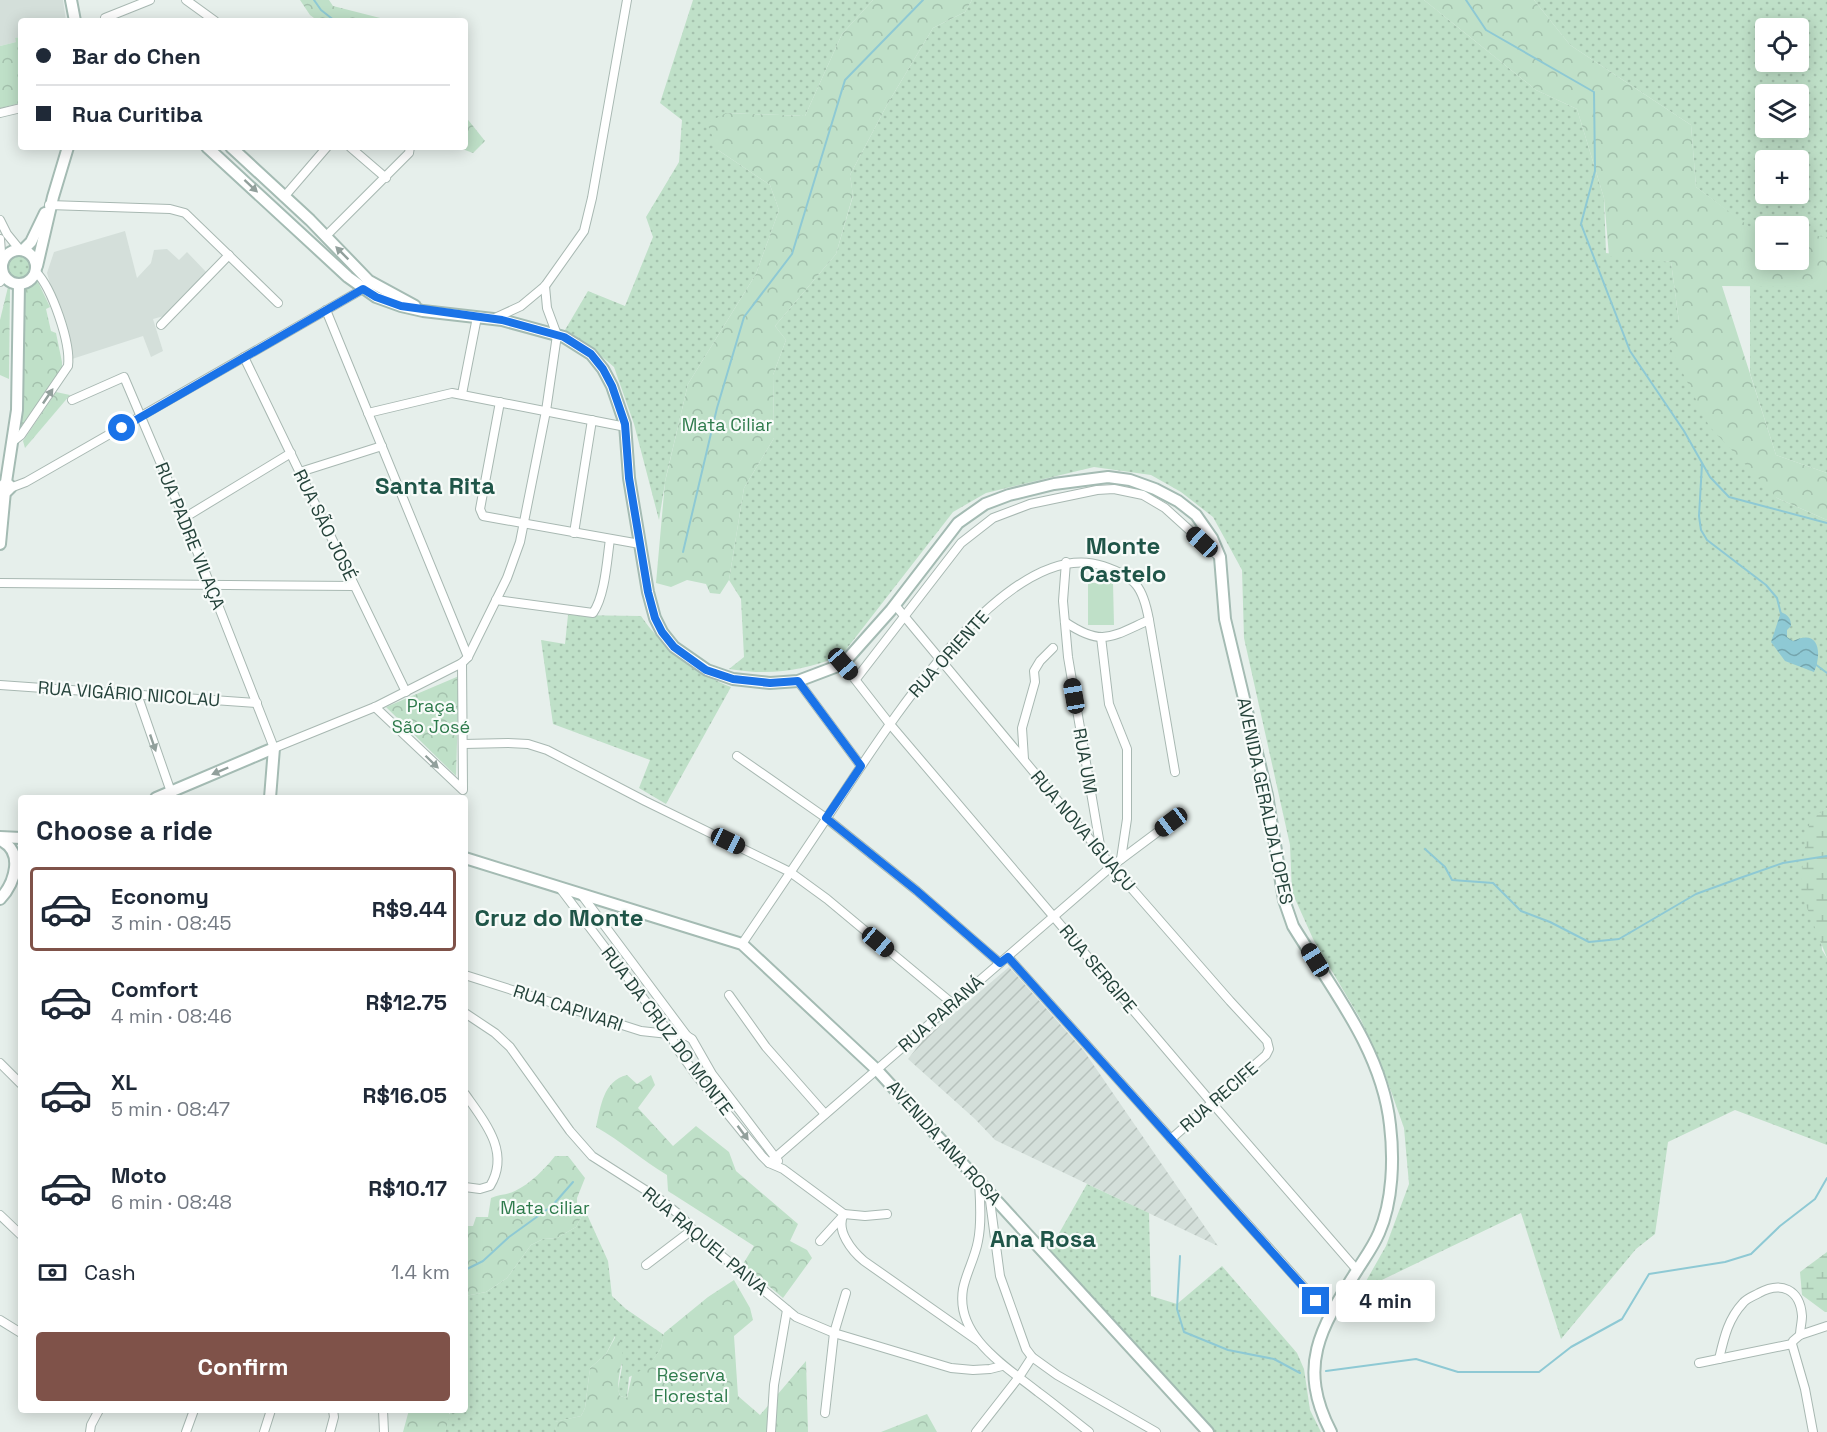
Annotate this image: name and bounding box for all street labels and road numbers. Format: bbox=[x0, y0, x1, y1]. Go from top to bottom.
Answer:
street label: RUA PADRE VILAÇA bbox=[150, 459, 231, 613]
street label: RUA SÃO JOSÉ bbox=[289, 465, 362, 584]
street label: RUA ORIENTE bbox=[903, 605, 994, 702]
street label: RUA VIGÁRIO NICOLAU bbox=[37, 676, 221, 711]
street label: AVENIDA GERALDA LOPES bbox=[1232, 695, 1299, 906]
street label: RUA UM bbox=[1068, 726, 1103, 796]
street label: RUA NOVA IGUAÇU bbox=[1026, 765, 1141, 896]
street label: RUA SERGIPE bbox=[1055, 920, 1142, 1018]
street label: RUA DA CRUZ DO MONTE bbox=[596, 942, 738, 1120]
street label: RUA PARANÁ bbox=[893, 970, 988, 1057]
street label: RUA CAPIVARI bbox=[510, 979, 626, 1036]
street label: RUA RECIFE bbox=[1175, 1056, 1262, 1137]
street label: AVENIDA ANA ROSA bbox=[882, 1076, 1006, 1210]
street label: RUA RAQUEL PAIVA bbox=[638, 1181, 773, 1300]

